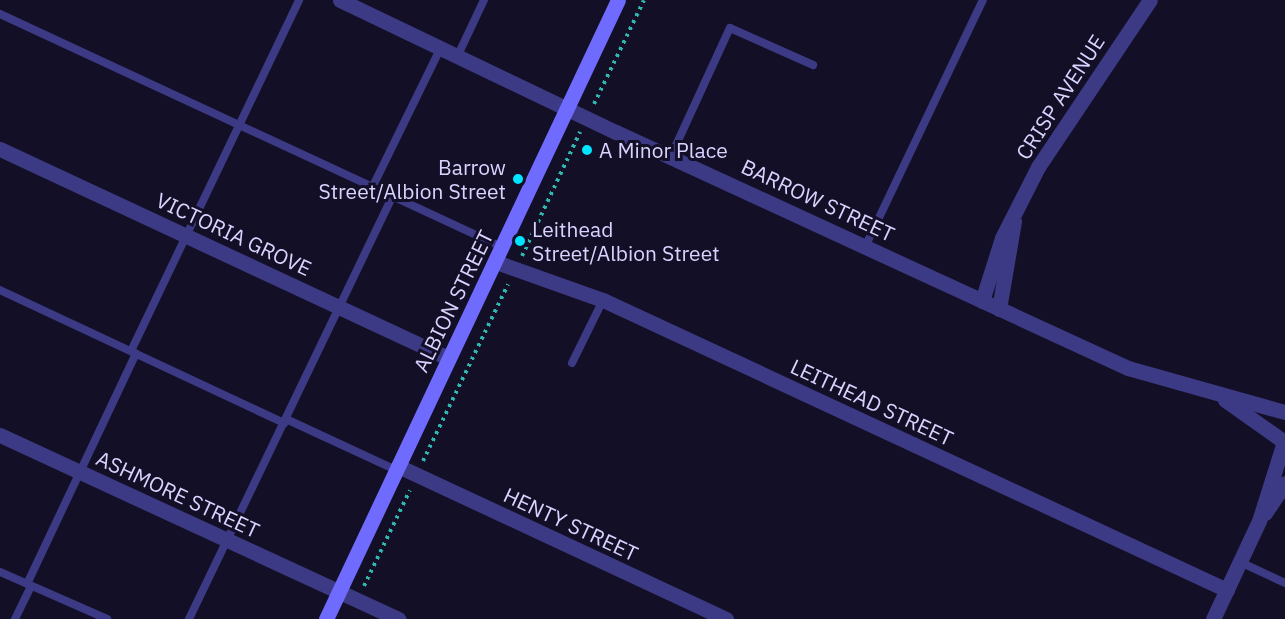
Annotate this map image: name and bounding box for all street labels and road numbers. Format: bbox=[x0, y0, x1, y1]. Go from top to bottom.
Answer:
street label: CRISP AVENUE bbox=[1010, 30, 1110, 164]
street label: BARROW STREET bbox=[737, 153, 899, 247]
street label: VICTORIA GROVE bbox=[152, 187, 316, 281]
street label: ALBION STREET bbox=[408, 226, 498, 376]
street label: LEITHEAD STREET bbox=[787, 353, 957, 451]
street label: ASHMORE STREET bbox=[92, 445, 264, 543]
street label: HENTY STREET bbox=[500, 482, 642, 566]

